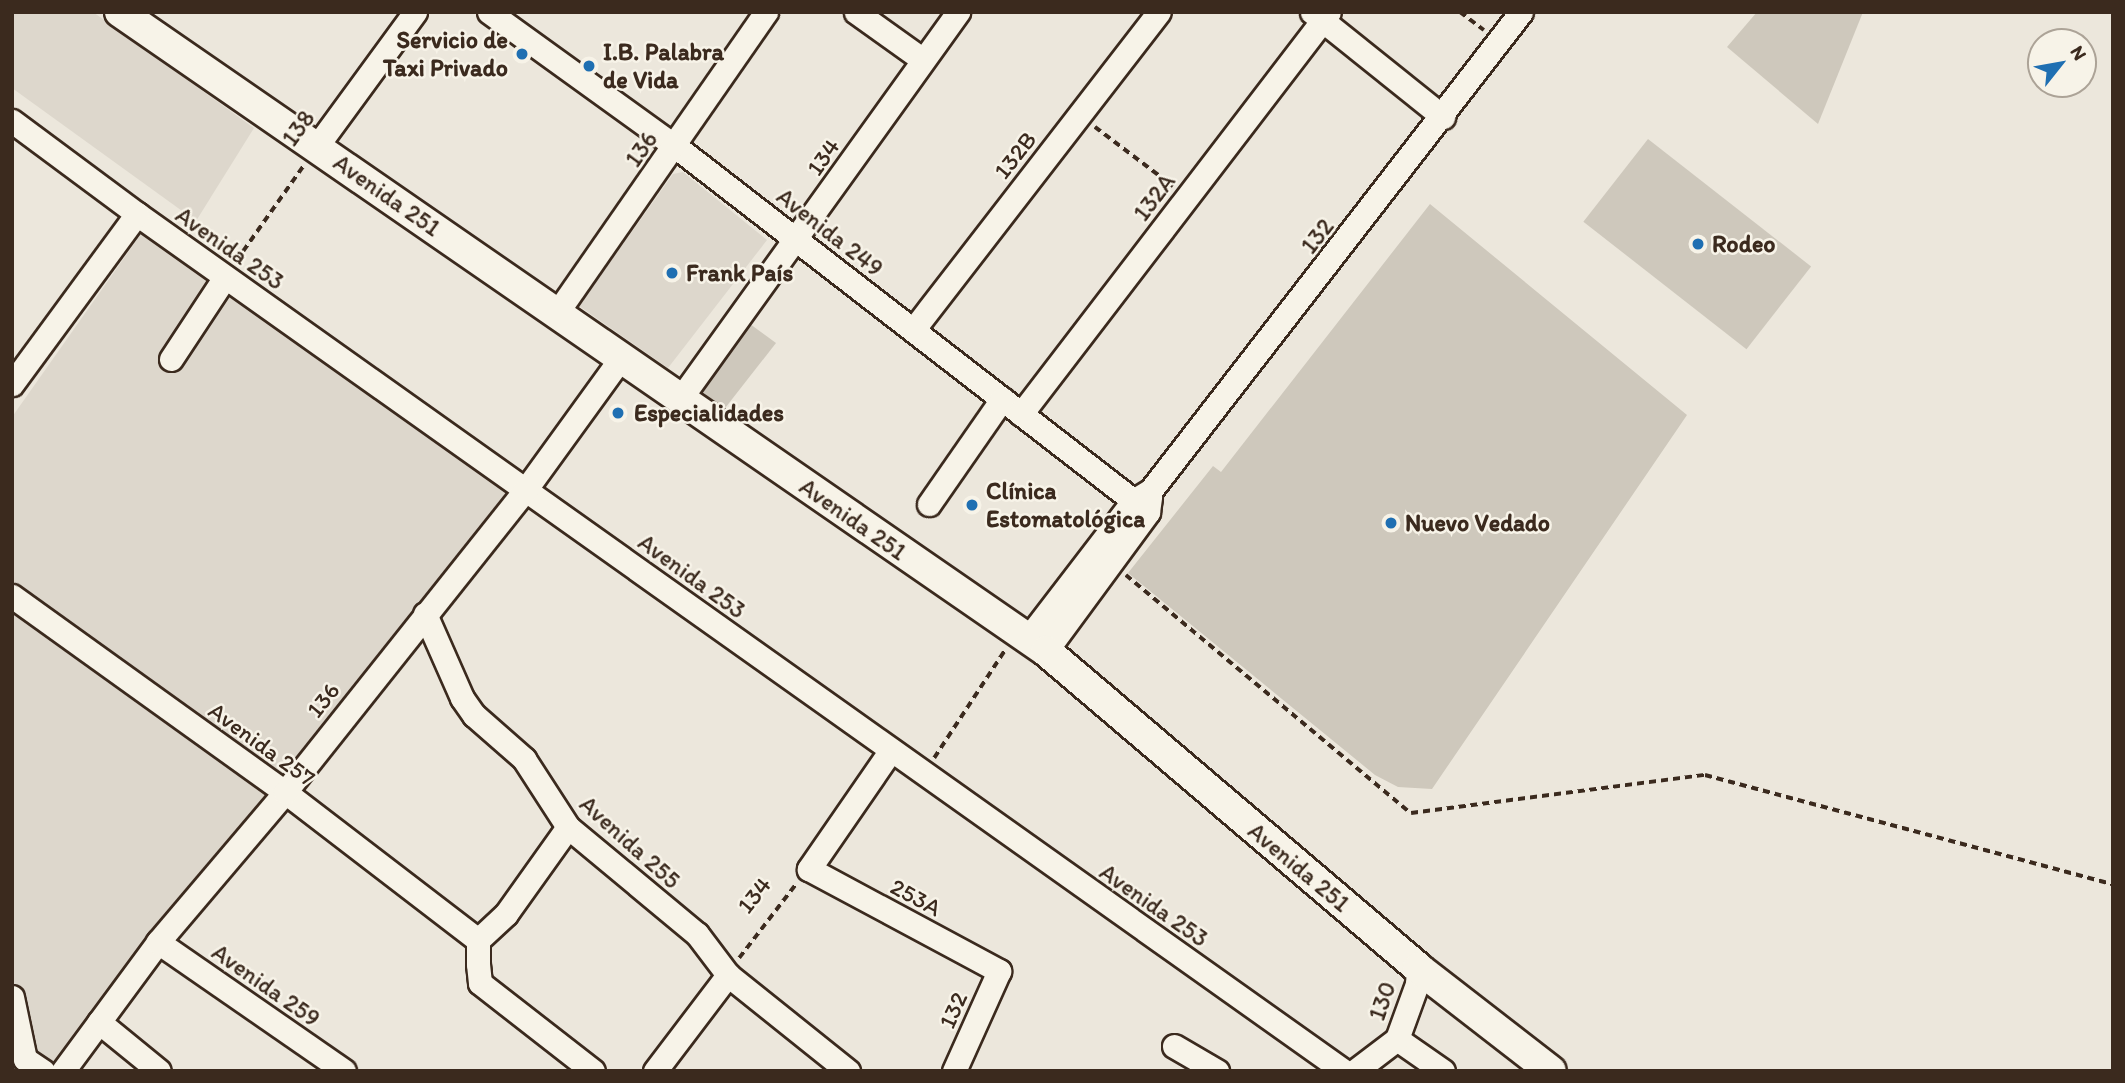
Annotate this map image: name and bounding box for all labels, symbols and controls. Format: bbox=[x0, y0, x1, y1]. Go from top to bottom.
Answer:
place label: Servicio de Taxi Privado bbox=[383, 26, 508, 82]
north arrow bbox=[2027, 28, 2097, 98]
place label: I.B. Palabra de Vida bbox=[603, 38, 723, 94]
text: N bbox=[2066, 42, 2092, 64]
marker: Servicio de Taxi Privado bbox=[514, 46, 530, 62]
marker: I.B. Palabra de Vida bbox=[581, 58, 597, 74]
street label: 138 bbox=[275, 104, 321, 152]
street label: 136 bbox=[619, 126, 663, 172]
street label: 132B bbox=[988, 126, 1042, 184]
street label: 134 bbox=[800, 133, 846, 181]
street label: Avenida 251 bbox=[328, 148, 446, 242]
street label: 132A bbox=[1127, 167, 1181, 227]
street label: Avenida 249 bbox=[771, 182, 889, 282]
street label: Avenida 253 bbox=[170, 200, 290, 296]
street label: 132 bbox=[1294, 213, 1340, 259]
place label: Rodeo bbox=[1712, 230, 1775, 258]
marker: Rodeo bbox=[1690, 236, 1706, 252]
place label: Frank País bbox=[686, 259, 793, 287]
marker: Frank País bbox=[664, 265, 680, 281]
place label: Especialidades bbox=[634, 399, 784, 427]
marker: Especialidades bbox=[608, 403, 628, 423]
street label: Avenida 251 bbox=[794, 472, 912, 566]
place label: Clínica Estomatológica bbox=[986, 477, 1145, 533]
marker: Clínica Estomatológica bbox=[964, 497, 980, 513]
place label: Nuevo Vedado bbox=[1405, 509, 1549, 537]
marker: Nuevo Vedado bbox=[1383, 515, 1399, 531]
street label: Avenida 253 bbox=[633, 527, 751, 625]
street label: 136 bbox=[300, 677, 346, 723]
street label: Avenida 257 bbox=[203, 696, 321, 792]
street label: Avenida 255 bbox=[574, 789, 686, 895]
street label: Avenida 251 bbox=[1242, 816, 1356, 918]
street label: Avenida 253 bbox=[1094, 857, 1214, 953]
street label: 134 bbox=[731, 871, 777, 919]
street label: 253A bbox=[886, 872, 946, 922]
street label: Avenida 259 bbox=[206, 937, 326, 1033]
street label: 130 bbox=[1362, 978, 1402, 1024]
street label: 132 bbox=[932, 987, 974, 1033]

